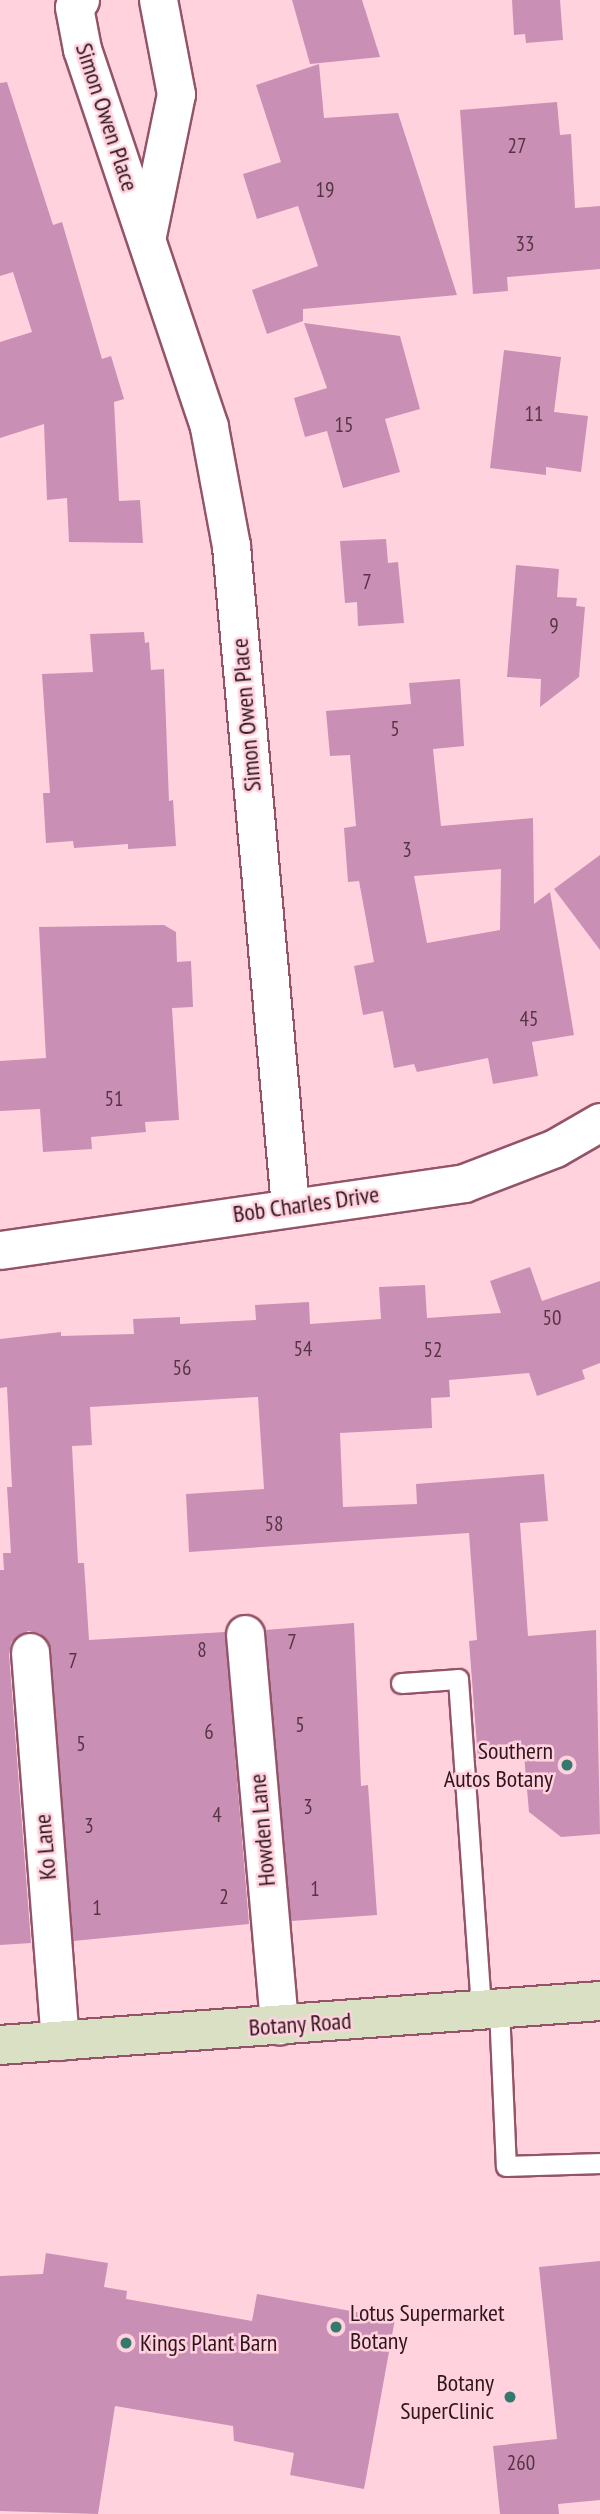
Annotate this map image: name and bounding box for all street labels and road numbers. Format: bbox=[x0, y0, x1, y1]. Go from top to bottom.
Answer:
street label: Simon Owen Place bbox=[70, 39, 144, 195]
street label: Simon Owen Place bbox=[225, 637, 267, 793]
street label: Bob Charles Drive bbox=[231, 1179, 381, 1229]
street label: Howden Lane bbox=[243, 1773, 281, 1887]
street label: Ko Lane bbox=[28, 1813, 62, 1881]
street label: Botany Road bbox=[247, 2006, 353, 2042]

